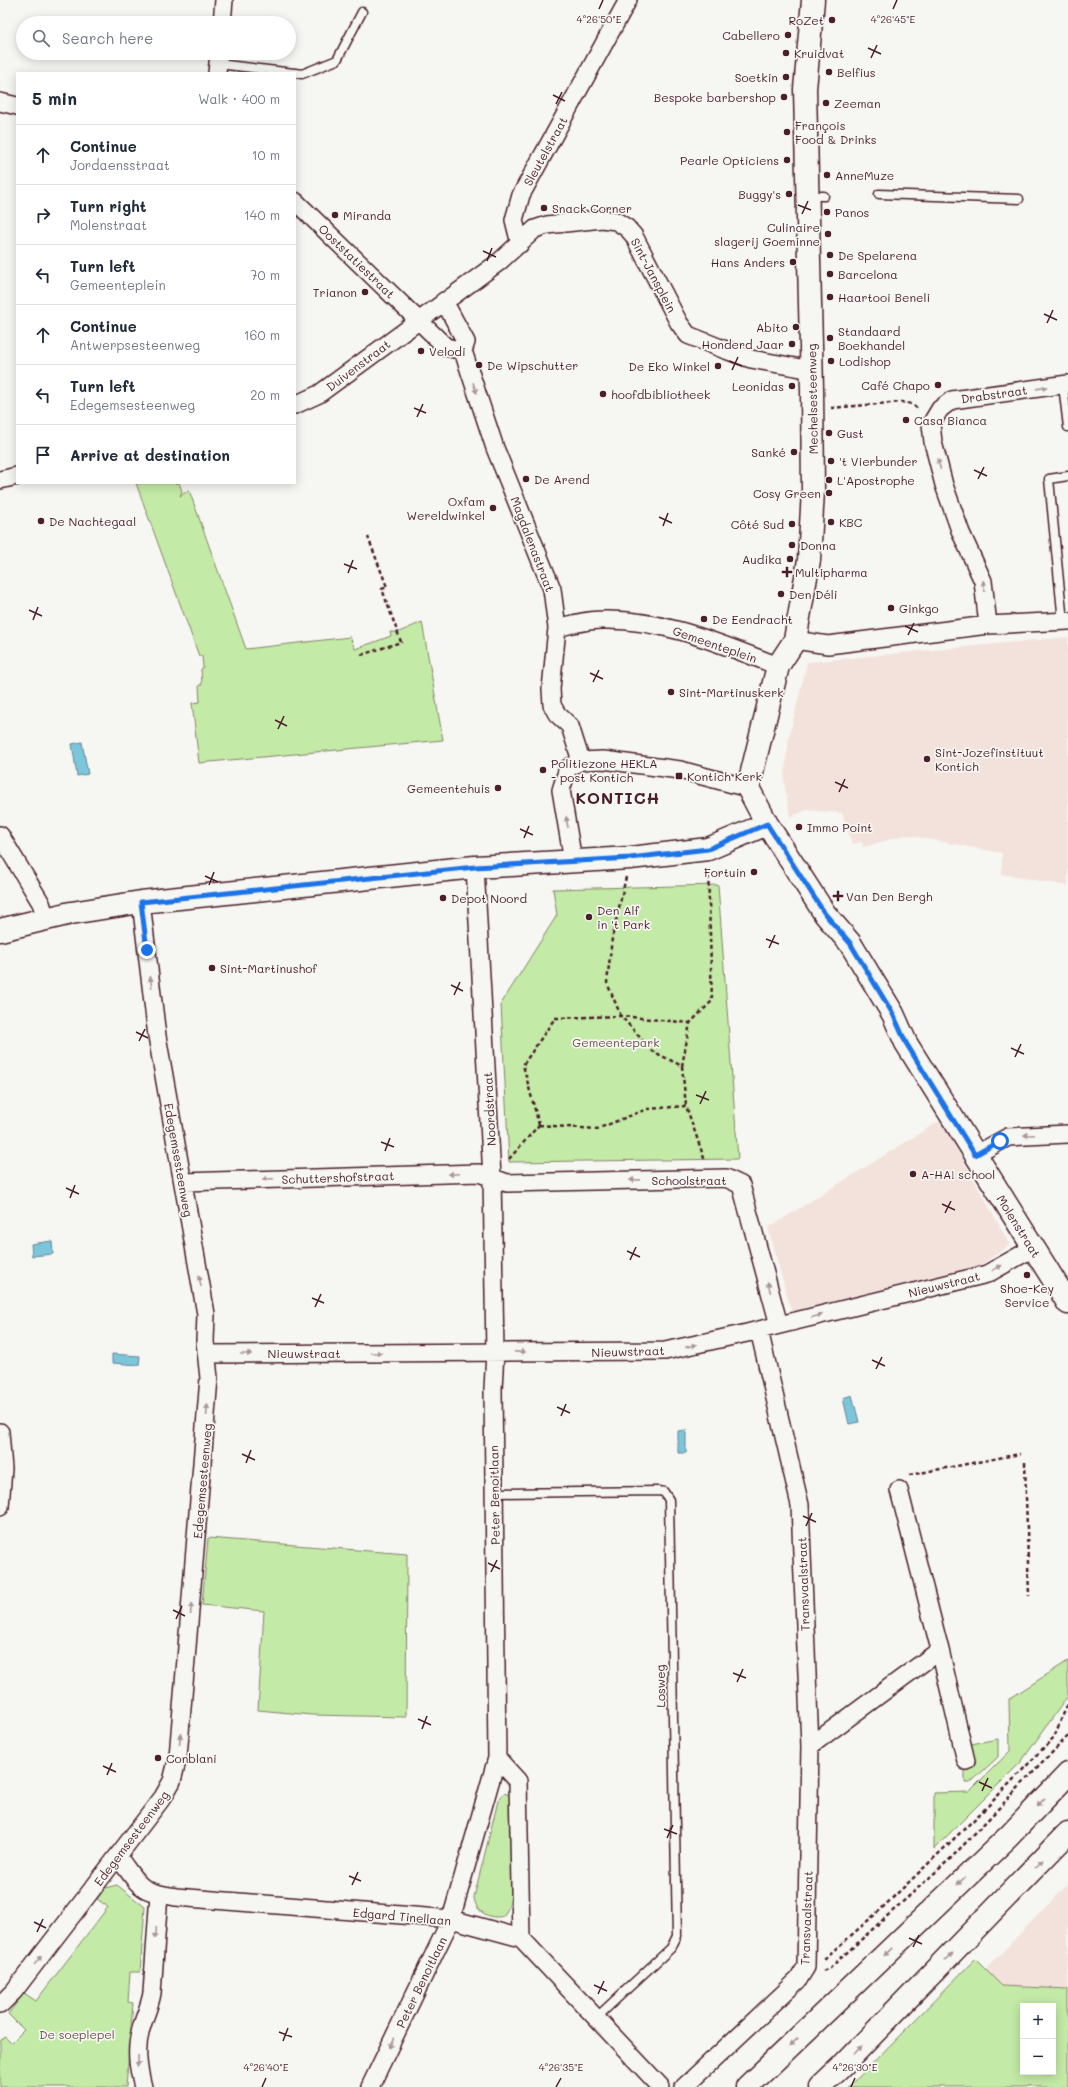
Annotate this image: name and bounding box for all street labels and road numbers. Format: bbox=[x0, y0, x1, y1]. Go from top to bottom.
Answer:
street label: Sleutelstraat bbox=[519, 114, 571, 188]
street label: Ooststatiestraat bbox=[315, 220, 399, 302]
street label: Sint-Jansplein bbox=[628, 235, 680, 315]
street label: Duivenstraat bbox=[323, 336, 393, 394]
street label: Mechelsesteenweg bbox=[803, 343, 821, 455]
street label: Drabstraat bbox=[960, 381, 1028, 407]
street label: Magdalenastraat bbox=[507, 494, 559, 594]
street label: Gemeenteplein bbox=[671, 622, 759, 666]
street label: Noordstraat bbox=[479, 1072, 499, 1146]
street label: Edegemsesteenweg bbox=[161, 1102, 197, 1218]
street label: Schuttershofstraat bbox=[281, 1167, 395, 1187]
street label: Schoolstraat bbox=[651, 1172, 727, 1188]
street label: Molenstraat bbox=[993, 1192, 1045, 1260]
street label: Nieuwstraat bbox=[907, 1267, 981, 1301]
street label: Nieuwstraat bbox=[591, 1342, 665, 1360]
street label: Nieuwstraat bbox=[267, 1345, 341, 1361]
street label: Edegemsesteenweg bbox=[189, 1423, 215, 1539]
street label: Peter Benoitlaan bbox=[485, 1445, 503, 1545]
street label: Transvaalstraat bbox=[793, 1537, 813, 1631]
street label: Losweg bbox=[652, 1664, 668, 1708]
street label: Edegemsesteenweg bbox=[90, 1787, 172, 1889]
street label: Transvaalstraat bbox=[796, 1871, 816, 1965]
street label: Edgard Tinellaan bbox=[352, 1904, 452, 1928]
street label: Peter Benoitlaan bbox=[392, 1934, 450, 2030]

